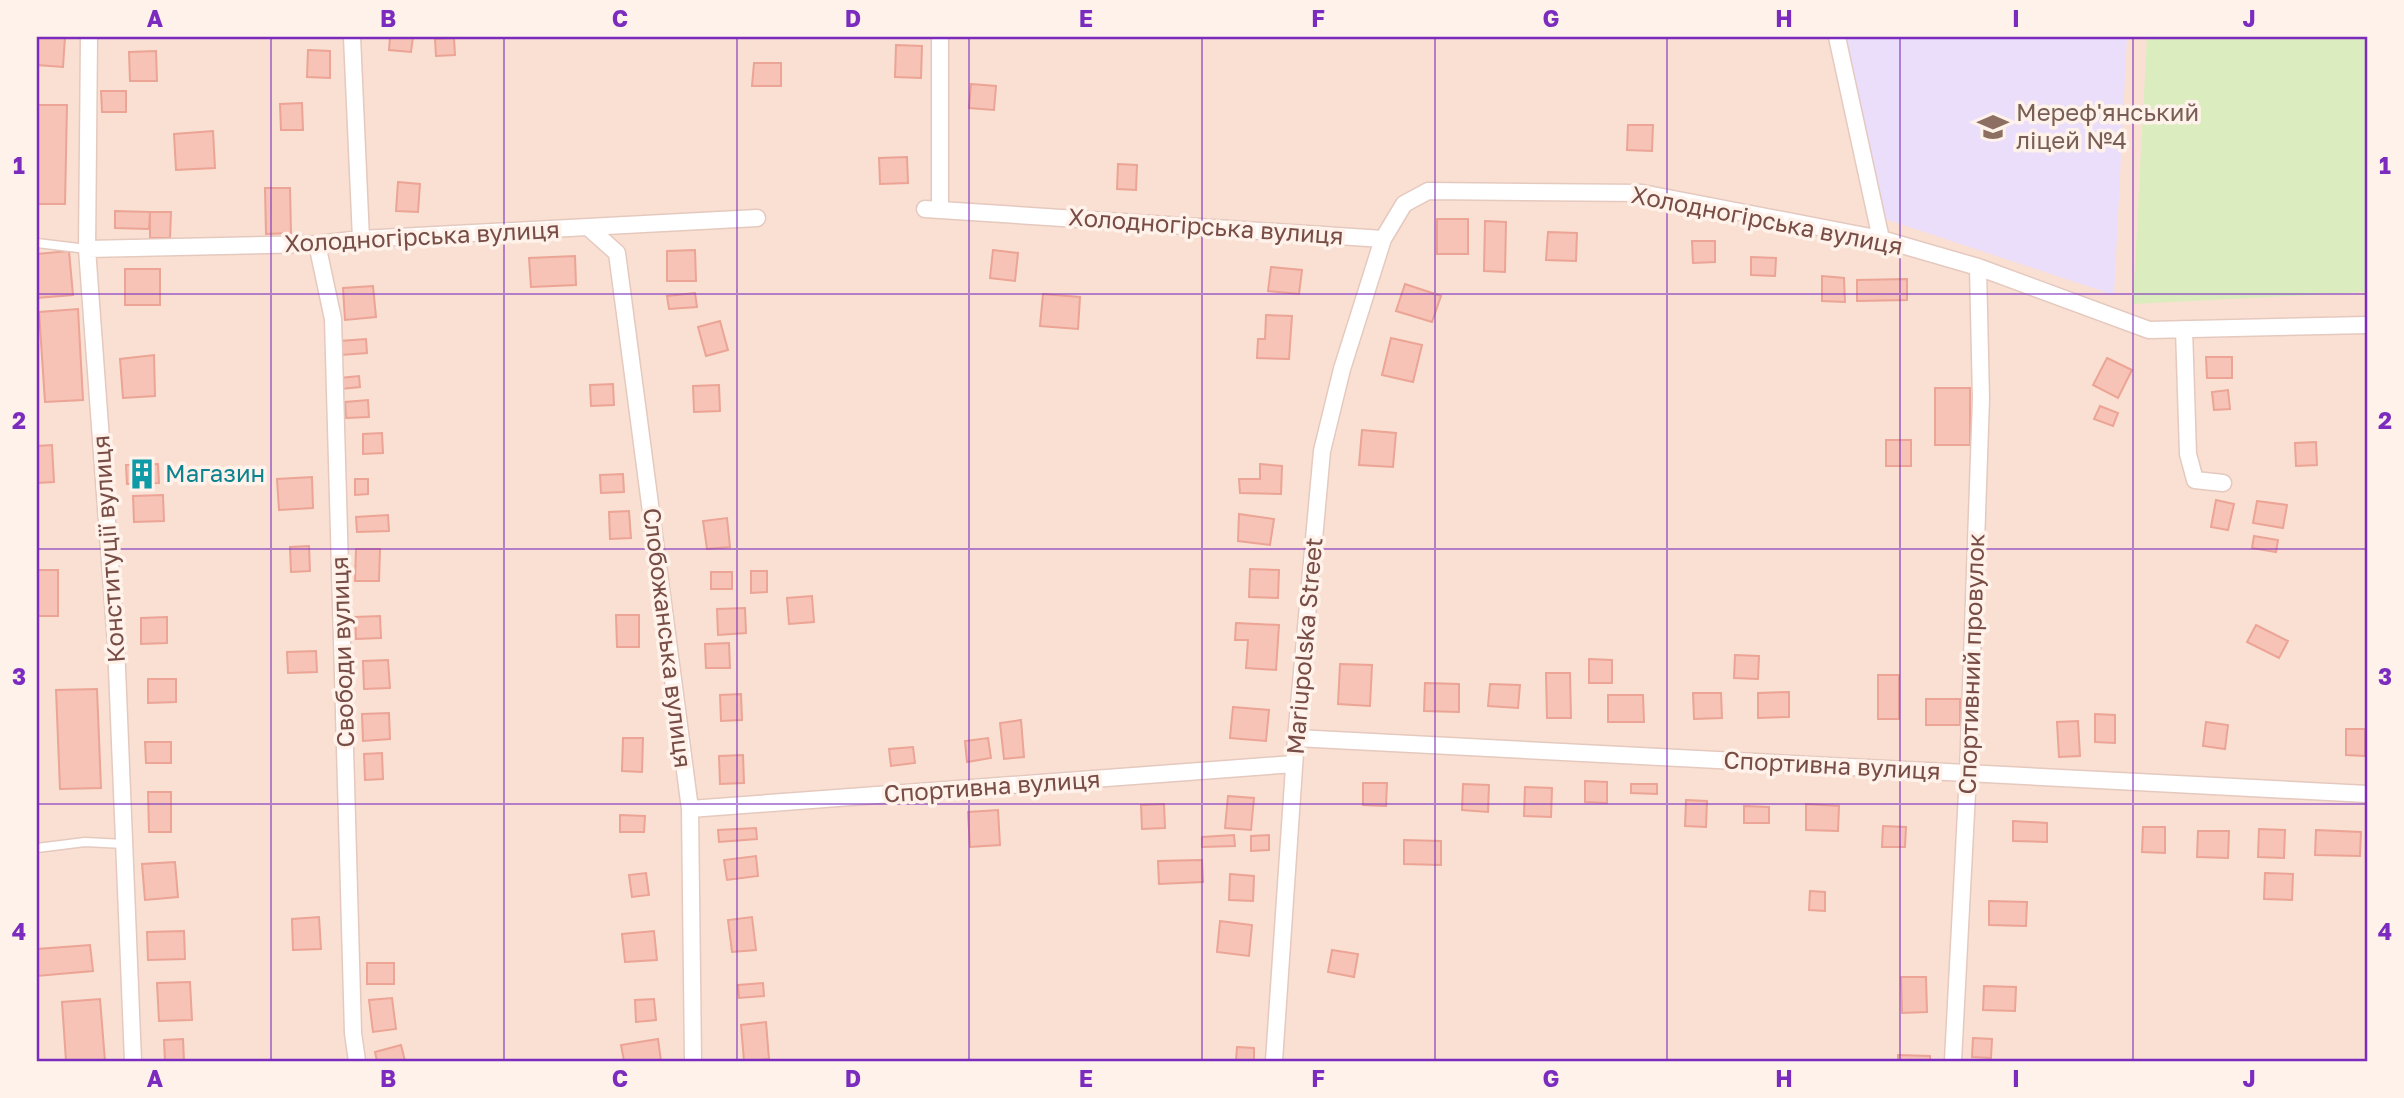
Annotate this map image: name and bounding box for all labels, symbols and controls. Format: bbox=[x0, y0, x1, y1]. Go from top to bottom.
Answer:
text: A bbox=[147, 4, 164, 32]
text: B bbox=[380, 4, 396, 32]
text: C bbox=[612, 4, 628, 32]
text: D bbox=[845, 4, 861, 32]
text: E bbox=[1079, 4, 1093, 32]
text: F bbox=[1311, 4, 1325, 32]
text: G bbox=[1543, 4, 1559, 32]
text: H bbox=[1775, 4, 1793, 32]
text: I bbox=[2012, 4, 2020, 32]
text: J bbox=[2242, 4, 2256, 32]
place label: Мереф'янський ліцей №4 bbox=[2016, 97, 2199, 154]
school or university icon: Мереф'янський ліцей №4 bbox=[1976, 110, 2010, 144]
text: 1 bbox=[13, 151, 25, 179]
text: 1 bbox=[2379, 151, 2391, 179]
street label: Холодногірська вулиця bbox=[1629, 179, 1905, 260]
street label: Холодногірська вулиця bbox=[1068, 201, 1345, 250]
street label: Холодногірська вулиця bbox=[283, 214, 560, 257]
text: 2 bbox=[12, 406, 26, 434]
text: 2 bbox=[2378, 406, 2392, 434]
street label: Конституції вулиця bbox=[85, 434, 130, 664]
building icon: Магазин bbox=[125, 457, 159, 491]
place label: Магазин bbox=[165, 458, 265, 487]
street label: Слобожанська вулиця bbox=[638, 506, 699, 769]
street label: Спортивний провулок bbox=[1951, 533, 1990, 795]
street label: Mariupolska Street bbox=[1280, 536, 1327, 756]
street label: Свободи вулиця bbox=[324, 556, 359, 748]
text: 3 bbox=[12, 662, 26, 690]
text: 3 bbox=[2378, 662, 2392, 690]
street label: Спортивна вулиця bbox=[1723, 744, 1941, 785]
street label: Спортивна вулиця bbox=[882, 763, 1101, 808]
text: 4 bbox=[12, 917, 26, 945]
text: 4 bbox=[2378, 917, 2392, 945]
text: A bbox=[147, 1064, 164, 1092]
text: B bbox=[380, 1064, 396, 1092]
text: C bbox=[612, 1064, 628, 1092]
text: D bbox=[845, 1064, 861, 1092]
text: E bbox=[1079, 1064, 1093, 1092]
text: F bbox=[1311, 1064, 1325, 1092]
text: G bbox=[1543, 1064, 1559, 1092]
text: H bbox=[1775, 1064, 1793, 1092]
text: I bbox=[2012, 1064, 2020, 1092]
text: J bbox=[2242, 1064, 2256, 1092]

